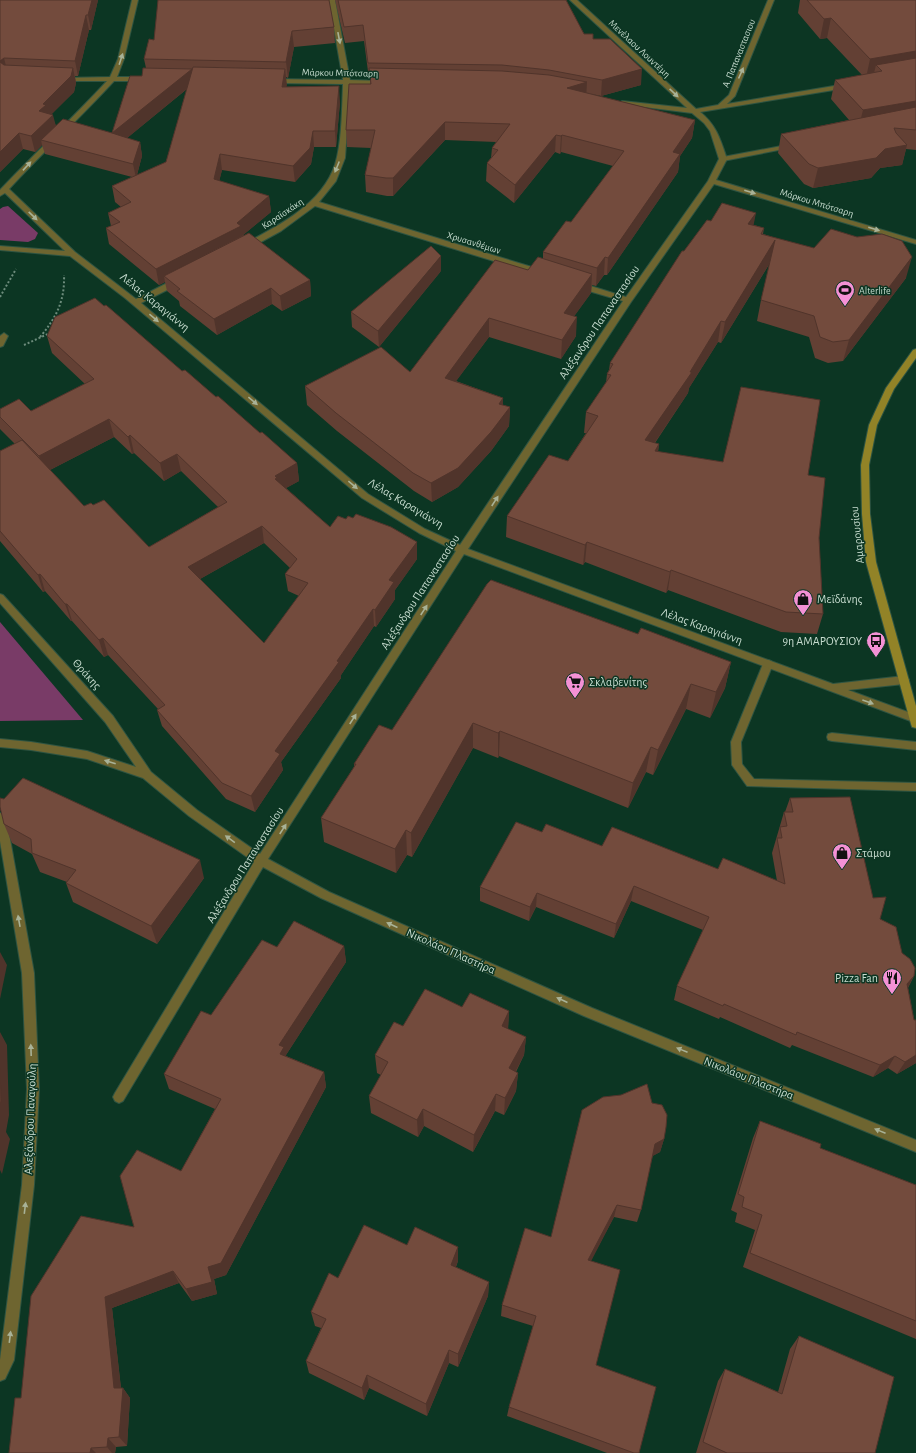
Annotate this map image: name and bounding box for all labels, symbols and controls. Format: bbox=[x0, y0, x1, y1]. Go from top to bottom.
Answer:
street label: Μενέλαου Λουντέμη bbox=[607, 18, 672, 80]
street label: Α. Παπαναστασιου bbox=[721, 18, 757, 89]
one-way arrow bbox=[336, 32, 342, 44]
one-way arrow bbox=[118, 52, 124, 64]
street label: Μάρκου Μπότσαρη bbox=[302, 67, 378, 79]
one-way arrow bbox=[739, 67, 745, 79]
one-way arrow bbox=[669, 88, 679, 97]
one-way arrow bbox=[22, 161, 31, 171]
one-way arrow bbox=[334, 161, 340, 173]
street label: Μάρκου Μπότσαρη bbox=[779, 187, 855, 219]
one-way arrow bbox=[744, 189, 756, 195]
street label: Καραϊσκάκη bbox=[260, 196, 305, 231]
one-way arrow bbox=[28, 211, 38, 221]
one-way arrow bbox=[868, 226, 880, 232]
street label: Χρυσανθέμων bbox=[446, 230, 502, 256]
street label: Αλέξανδρου Παπαναστασίου bbox=[556, 263, 642, 382]
street label: Λέλας Καραγιάννη bbox=[117, 270, 192, 334]
sports icon: Alterlife bbox=[834, 279, 856, 307]
place label: Alterlife bbox=[859, 286, 891, 296]
one-way arrow bbox=[148, 313, 159, 322]
one-way arrow bbox=[248, 397, 259, 406]
street label: Λέλας Καραγιάννη bbox=[366, 476, 446, 531]
one-way arrow bbox=[347, 481, 358, 490]
one-way arrow bbox=[491, 496, 499, 506]
street label: Αμαρουσίου bbox=[848, 506, 866, 564]
street label: Αλέξανδρου Παπαναστασίου bbox=[378, 532, 463, 652]
shop icon: Μεϊδάνης bbox=[792, 588, 814, 616]
place label: Μεϊδάνης bbox=[817, 593, 863, 606]
one-way arrow bbox=[420, 604, 427, 616]
street label: Λέλας Καραγιάννη bbox=[660, 606, 744, 647]
bus stop icon: 9η ΑΜΑΡΟΥΣΙΟΥ bbox=[865, 630, 887, 658]
place label: 9η ΑΜΑΡΟΥΣΙΟΥ bbox=[782, 635, 863, 647]
street label: Θράκης bbox=[70, 657, 104, 692]
supermarket icon: Σκλαβενίτης bbox=[564, 671, 586, 699]
place label: Σκλαβενίτης bbox=[589, 676, 647, 689]
one-way arrow bbox=[863, 699, 875, 705]
one-way arrow bbox=[349, 714, 357, 724]
one-way arrow bbox=[104, 759, 116, 765]
street label: Αλέξανδρου Παπαναστασίου bbox=[204, 805, 287, 926]
one-way arrow bbox=[279, 823, 286, 834]
one-way arrow bbox=[224, 835, 235, 843]
shop icon: Στάμου bbox=[831, 842, 853, 870]
place label: Στάμου bbox=[856, 847, 891, 859]
one-way arrow bbox=[16, 915, 22, 927]
one-way arrow bbox=[386, 922, 397, 928]
street label: Νικολάου Πλαστήρα bbox=[405, 926, 497, 976]
restaurant icon: Pizza Fan bbox=[881, 967, 903, 995]
place label: Pizza Fan bbox=[835, 972, 878, 984]
one-way arrow bbox=[555, 997, 567, 1003]
one-way arrow bbox=[28, 1044, 35, 1056]
one-way arrow bbox=[675, 1047, 687, 1053]
street label: Νικολάου Πλαστήρα bbox=[702, 1054, 796, 1102]
street label: Αλεξάνδρου Παναγούλη bbox=[22, 1063, 39, 1175]
one-way arrow bbox=[873, 1128, 885, 1134]
one-way arrow bbox=[22, 1202, 28, 1214]
one-way arrow bbox=[7, 1331, 13, 1343]

